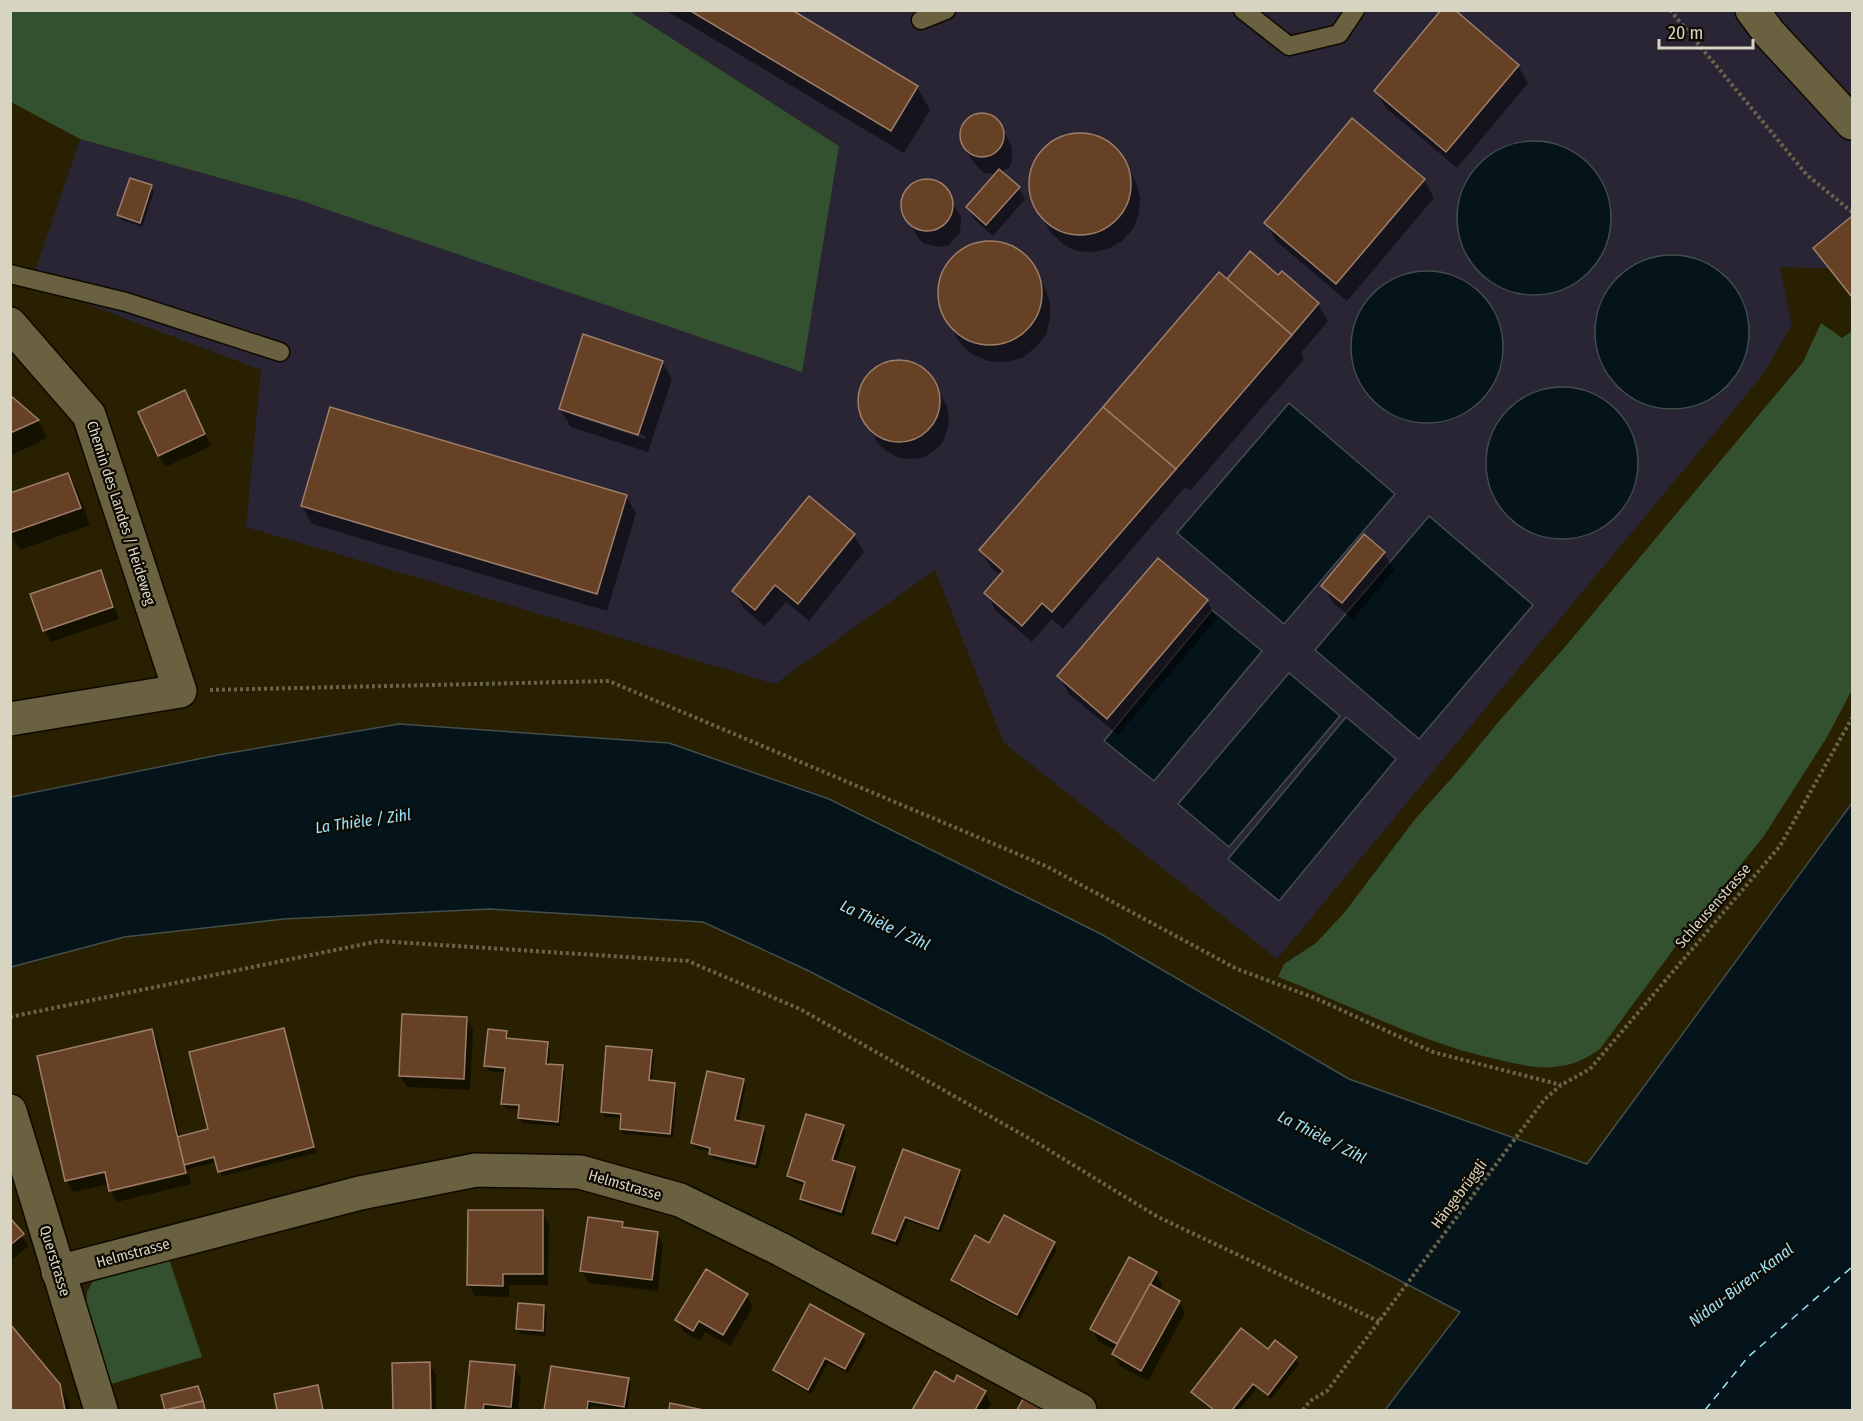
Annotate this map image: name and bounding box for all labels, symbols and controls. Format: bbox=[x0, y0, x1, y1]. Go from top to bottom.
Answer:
scale bar bbox=[1659, 12, 1754, 50]
text: 20 m bbox=[1668, 22, 1703, 44]
street label: Chemin des Landes / Heideweg bbox=[83, 419, 159, 607]
water label: La Thièle / Zihl bbox=[314, 805, 412, 837]
street label: Schleusenstrasse bbox=[1671, 860, 1755, 952]
water label: La Thièle / Zihl bbox=[837, 896, 933, 954]
water label: La Thièle / Zihl bbox=[1275, 1107, 1369, 1167]
street label: Hängebrüggli bbox=[1427, 1156, 1491, 1232]
street label: Helmstrasse bbox=[586, 1166, 664, 1204]
street label: Querstrasse bbox=[36, 1223, 74, 1299]
street label: Helmstrasse bbox=[94, 1235, 172, 1271]
water label: Nidau-Büren-Kanal bbox=[1685, 1239, 1797, 1331]

